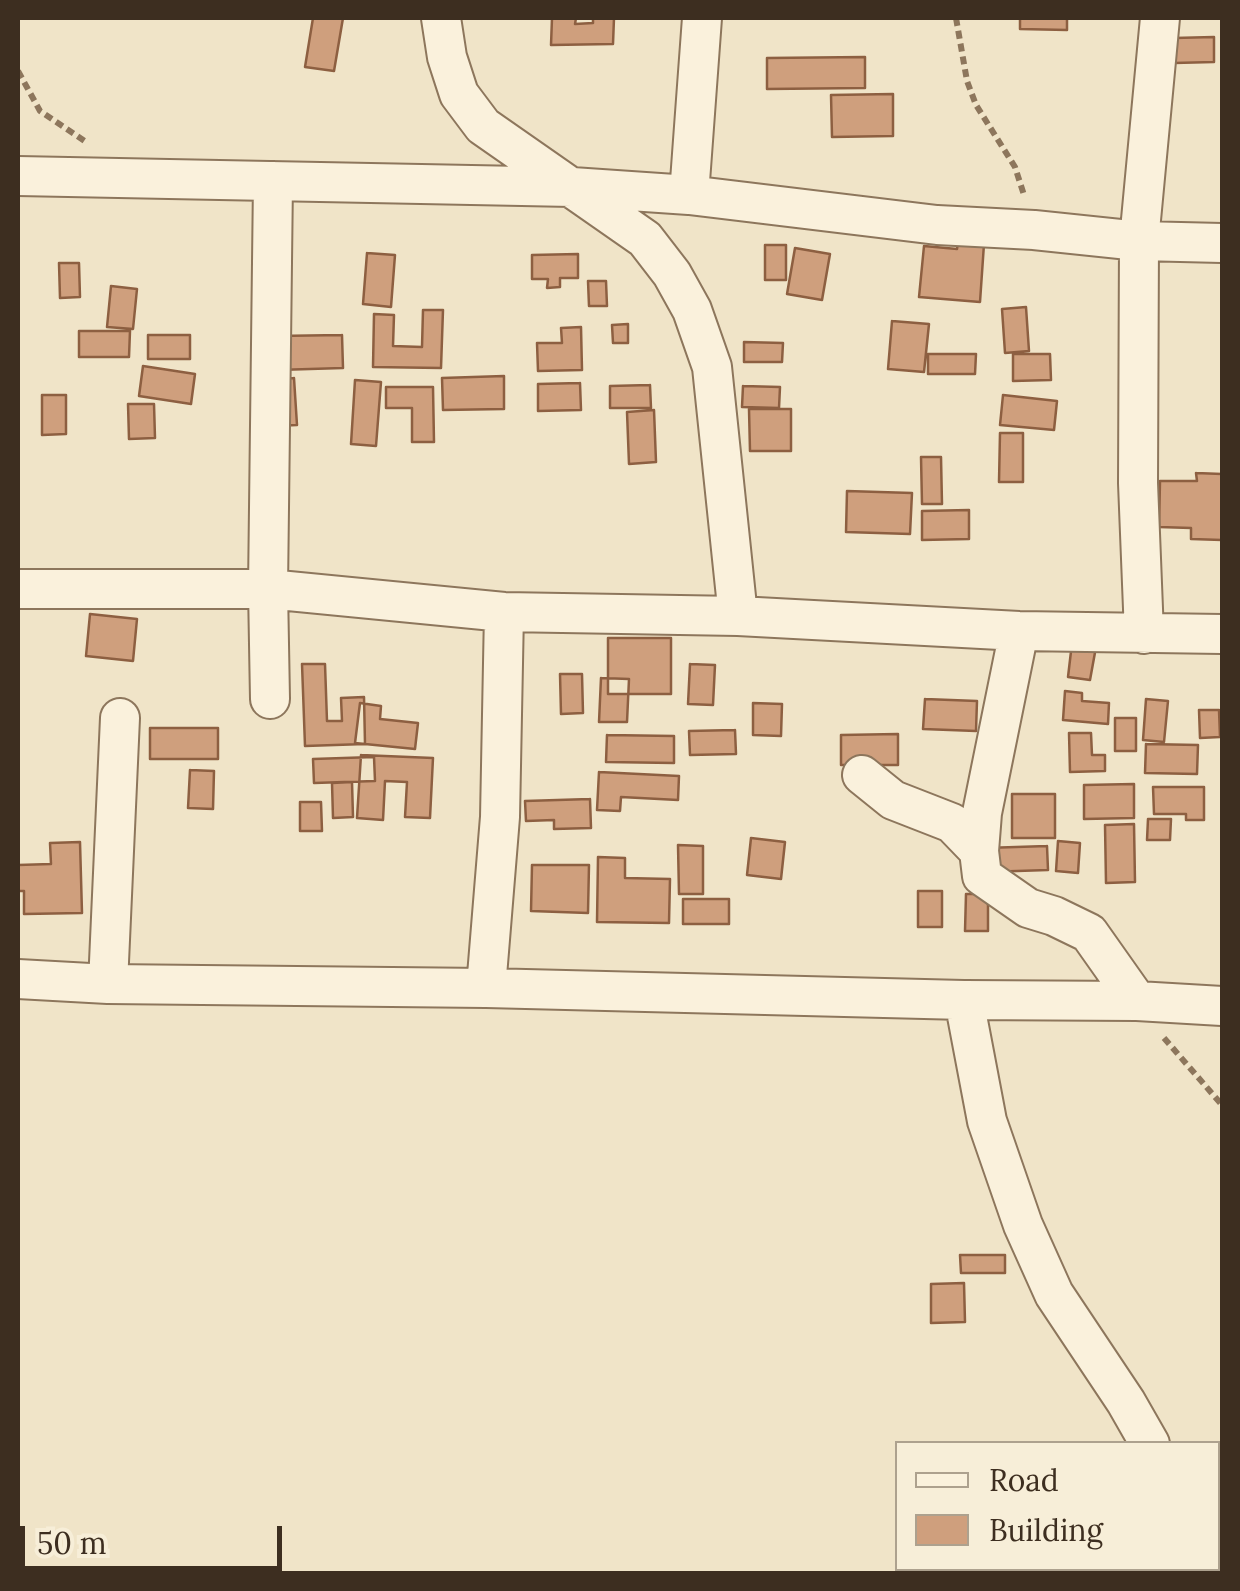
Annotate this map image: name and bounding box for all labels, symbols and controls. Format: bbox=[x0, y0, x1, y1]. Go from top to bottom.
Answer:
legend bbox=[895, 1441, 1220, 1571]
text: Road bbox=[989, 1461, 1059, 1499]
scale bar bbox=[25, 1506, 288, 1568]
text: Building bbox=[989, 1511, 1103, 1549]
text: 50 m bbox=[37, 1524, 107, 1562]

